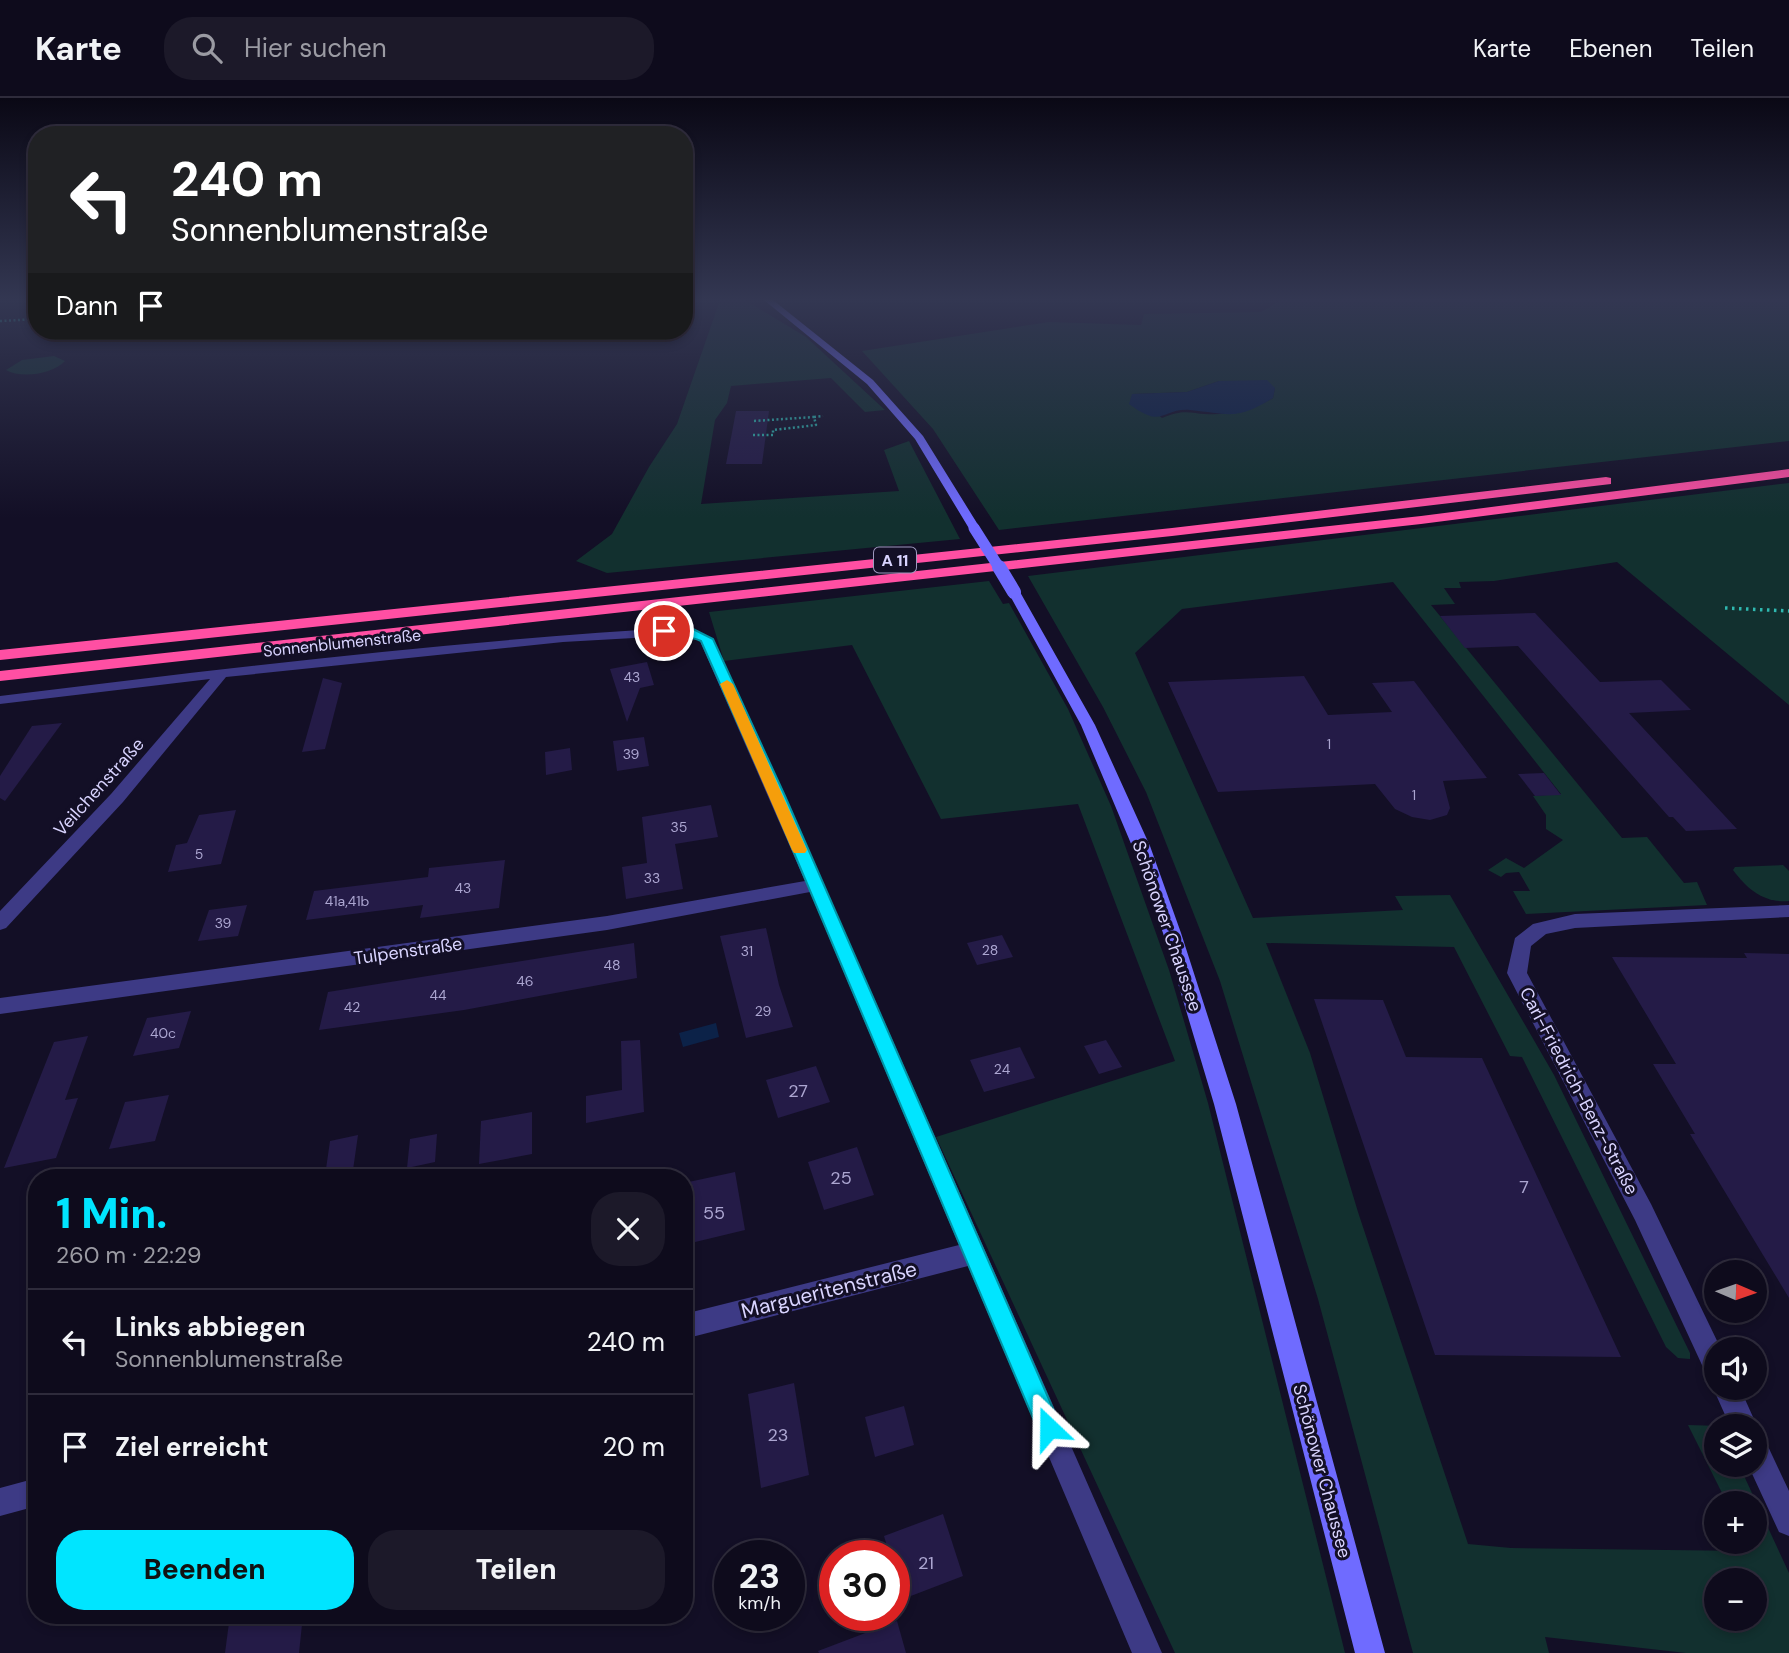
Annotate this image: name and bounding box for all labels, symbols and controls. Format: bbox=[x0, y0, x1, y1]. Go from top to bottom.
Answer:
search box bbox=[164, 17, 654, 80]
text: Karte bbox=[35, 27, 122, 70]
icon: search bbox=[188, 29, 226, 67]
text: Hier suchen bbox=[244, 31, 387, 65]
text: Karte bbox=[1473, 33, 1531, 64]
text: Ebenen bbox=[1569, 33, 1653, 64]
text: Teilen bbox=[1691, 33, 1754, 64]
text: 240 m bbox=[171, 147, 323, 211]
icon: left bbox=[56, 154, 147, 245]
text: Sonnenblumenstraße bbox=[171, 209, 488, 251]
icon: arrive bbox=[132, 287, 170, 325]
text: Dann bbox=[56, 289, 118, 323]
road number: A 11 bbox=[874, 547, 916, 573]
pin bbox=[634, 601, 694, 661]
icon: arrive bbox=[645, 612, 683, 650]
street label: Sonnenblumenstraße bbox=[262, 624, 422, 662]
house number: 43 bbox=[624, 668, 640, 686]
street label: Veilchenstraße bbox=[48, 733, 150, 841]
house number: 1 bbox=[1327, 735, 1331, 753]
house number: 39 bbox=[623, 745, 640, 763]
house number: 1 bbox=[1412, 786, 1416, 804]
house number: 35 bbox=[671, 818, 687, 836]
street label: Schönower Chaussee bbox=[1126, 837, 1208, 1015]
house number: 5 bbox=[195, 845, 203, 863]
house number: 33 bbox=[644, 869, 660, 887]
house number: 43 bbox=[455, 879, 471, 897]
house number: 41a,41b bbox=[325, 892, 370, 910]
house number: 39 bbox=[215, 914, 232, 932]
street label: Tulpenstraße bbox=[352, 932, 464, 970]
house number: 28 bbox=[982, 941, 998, 959]
house number: 31 bbox=[741, 942, 753, 960]
house number: 48 bbox=[603, 956, 621, 974]
house number: 46 bbox=[516, 972, 534, 990]
street label: Carl-Friedrich-Benz-Straße bbox=[1514, 983, 1644, 1199]
house number: 44 bbox=[430, 986, 447, 1004]
house number: 42 bbox=[344, 998, 360, 1016]
house number: 29 bbox=[755, 1002, 772, 1020]
house number: 40c bbox=[150, 1024, 176, 1042]
house number: 24 bbox=[994, 1060, 1011, 1078]
house number: 27 bbox=[788, 1079, 808, 1103]
house number: 25 bbox=[830, 1166, 852, 1190]
house number: 7 bbox=[1519, 1175, 1529, 1199]
text: 1 Min. bbox=[56, 1186, 167, 1241]
button: close bbox=[591, 1192, 665, 1266]
house number: 55 bbox=[703, 1201, 725, 1225]
text: 260 m · 22:29 bbox=[56, 1240, 201, 1270]
street label: Margueritenstraße bbox=[738, 1255, 920, 1325]
north arrow bbox=[1704, 1260, 1768, 1323]
map controls bbox=[1704, 1260, 1767, 1631]
text: Links abbiegen bbox=[115, 1310, 305, 1344]
icon: left bbox=[56, 1323, 94, 1361]
text: 240 m bbox=[587, 1325, 665, 1359]
button: sound bbox=[1704, 1337, 1767, 1400]
text: Sonnenblumenstraße bbox=[115, 1344, 343, 1374]
street label: Schönower Chaussee bbox=[1287, 1381, 1357, 1561]
position arrow bbox=[1012, 1391, 1086, 1465]
button: layers bbox=[1704, 1414, 1767, 1477]
house number: 23 bbox=[767, 1423, 789, 1447]
icon: arrive bbox=[56, 1428, 94, 1466]
text: Ziel erreicht bbox=[115, 1430, 268, 1464]
text: 20 m bbox=[602, 1430, 665, 1464]
button: + bbox=[1704, 1491, 1767, 1554]
button: Beenden bbox=[56, 1530, 354, 1610]
button: Teilen bbox=[368, 1530, 665, 1610]
speed limit sign: 30 bbox=[819, 1540, 910, 1631]
house number: 21 bbox=[918, 1551, 934, 1575]
text: 23 bbox=[739, 1553, 780, 1599]
button: − bbox=[1704, 1568, 1767, 1631]
text: km/h bbox=[738, 1591, 781, 1615]

